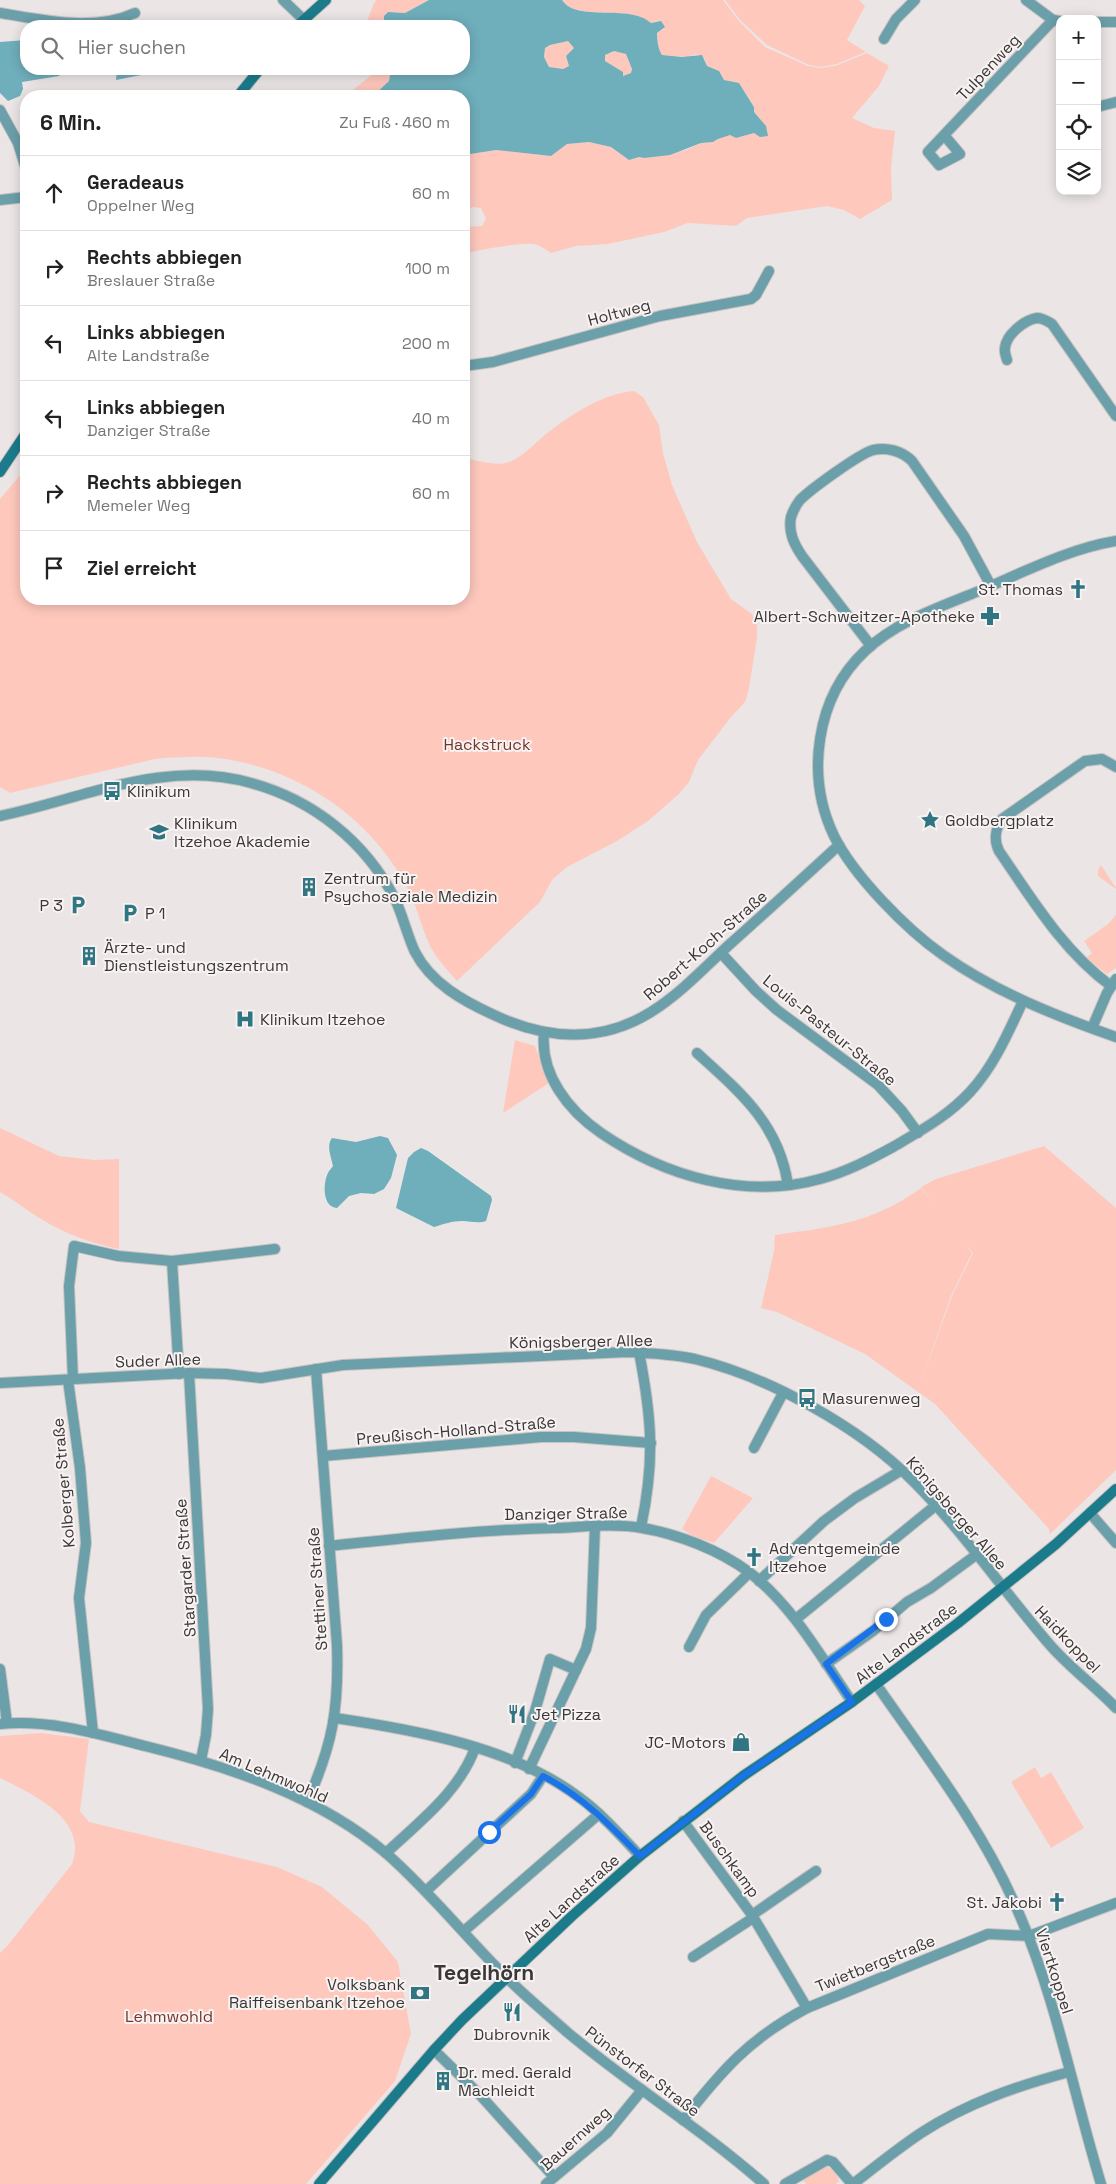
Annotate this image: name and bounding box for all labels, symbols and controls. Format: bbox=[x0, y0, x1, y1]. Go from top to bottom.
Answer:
map controls bbox=[1056, 15, 1101, 195]
button: + bbox=[1056, 15, 1101, 60]
search box bbox=[20, 20, 470, 75]
street label: Tulpenweg bbox=[952, 30, 1025, 105]
icon: search bbox=[38, 34, 66, 62]
text: Hier suchen bbox=[78, 35, 186, 60]
button: − bbox=[1056, 60, 1101, 105]
button: locate bbox=[1056, 105, 1101, 150]
text: 6 Min. bbox=[40, 109, 102, 136]
text: Zu Fuß · 460 m bbox=[339, 112, 450, 133]
button: layers bbox=[1056, 150, 1101, 195]
text: Geradeaus bbox=[87, 170, 184, 195]
icon: ahead bbox=[40, 179, 68, 207]
text: 60 m bbox=[412, 183, 450, 204]
text: Oppelner Weg bbox=[87, 195, 195, 216]
text: Rechts abbiegen bbox=[87, 245, 242, 270]
icon: right bbox=[40, 254, 68, 282]
text: 100 m bbox=[405, 258, 450, 279]
text: Breslauer Straße bbox=[87, 270, 215, 291]
street label: Holtweg bbox=[585, 294, 653, 331]
text: Links abbiegen bbox=[87, 320, 225, 345]
icon: left bbox=[40, 329, 68, 357]
text: 200 m bbox=[402, 333, 450, 354]
text: Alte Landstraße bbox=[87, 345, 210, 366]
text: Links abbiegen bbox=[87, 395, 225, 420]
icon: left bbox=[40, 404, 68, 432]
text: 40 m bbox=[412, 408, 450, 429]
text: Danziger Straße bbox=[87, 420, 210, 441]
text: Rechts abbiegen bbox=[87, 470, 242, 495]
icon: right bbox=[40, 479, 68, 507]
text: 60 m bbox=[412, 483, 450, 504]
text: Memeler Weg bbox=[87, 495, 191, 516]
icon: arrive bbox=[40, 554, 68, 582]
text: Ziel erreicht bbox=[87, 556, 197, 581]
church icon: St. Thomas bbox=[1067, 578, 1089, 600]
place label: St. Thomas bbox=[978, 579, 1063, 600]
pharmacy icon: Albert-Schweitzer-Apotheke bbox=[979, 605, 1001, 627]
place label: Albert-Schweitzer-Apotheke bbox=[754, 606, 975, 627]
park label: Hackstruck bbox=[443, 734, 531, 755]
bus stop icon: Klinikum bbox=[101, 780, 123, 802]
place label: Klinikum bbox=[127, 781, 191, 802]
place icon: Goldbergplatz bbox=[919, 809, 941, 831]
place label: Goldbergplatz bbox=[945, 810, 1054, 831]
place label: Klinikum Itzehoe Akademie bbox=[174, 813, 310, 852]
school or university icon: Klinikum Itzehoe Akademie bbox=[148, 821, 170, 843]
place label: Zentrum für Psychosoziale Medizin bbox=[324, 868, 497, 907]
building icon: Zentrum für Psychosoziale Medizin bbox=[298, 876, 320, 898]
street label: Robert-Koch-Straße bbox=[639, 886, 772, 1005]
parking icon: P 3 bbox=[67, 894, 89, 916]
place label: P 3 bbox=[40, 895, 63, 916]
parking icon: P 1 bbox=[119, 902, 141, 924]
place label: P 1 bbox=[145, 903, 165, 924]
place label: Ärzte- und Dienstleistungszentrum bbox=[104, 937, 289, 976]
building icon: Ärzte- und Dienstleistungszentrum bbox=[78, 945, 100, 967]
street label: Louis-Pasteur-Straße bbox=[759, 970, 901, 1091]
hospital icon: Klinikum Itzehoe bbox=[234, 1008, 256, 1030]
place label: Klinikum Itzehoe bbox=[260, 1009, 386, 1030]
street label: Königsberger Allee bbox=[509, 1330, 653, 1353]
street label: Suder Allee bbox=[115, 1349, 201, 1372]
bus stop icon: Masurenweg bbox=[796, 1387, 818, 1409]
place label: Masurenweg bbox=[822, 1388, 921, 1409]
street label: Preußisch-Holland-Straße bbox=[355, 1411, 557, 1450]
street label: Kolberger Straße bbox=[47, 1417, 80, 1549]
street label: Königsberger Allee bbox=[902, 1452, 1012, 1574]
street label: Stargarder Straße bbox=[170, 1498, 201, 1638]
street label: Danziger Straße bbox=[504, 1502, 628, 1525]
street label: Stettiner Straße bbox=[303, 1526, 332, 1651]
place label: Adventgemeinde Itzehoe bbox=[769, 1538, 900, 1577]
church icon: Adventgemeinde Itzehoe bbox=[743, 1546, 765, 1568]
street label: Alte Landstraße bbox=[851, 1598, 962, 1689]
street label: Haidkoppel bbox=[1030, 1601, 1105, 1678]
route end bbox=[875, 1608, 898, 1631]
restaurant icon: Jet Pizza bbox=[506, 1703, 528, 1725]
place label: Jet Pizza bbox=[532, 1704, 601, 1725]
shop icon: JC-Motors bbox=[730, 1731, 752, 1753]
place label: JC-Motors bbox=[644, 1732, 726, 1753]
street label: Am Lehmwohld bbox=[216, 1743, 331, 1808]
street label: Buschkamp bbox=[695, 1817, 765, 1902]
route start bbox=[478, 1821, 501, 1844]
street label: Alte Landstraße bbox=[519, 1849, 624, 1947]
church icon: St. Jakobi bbox=[1046, 1891, 1068, 1913]
place label: St. Jakobi bbox=[967, 1892, 1042, 1913]
street label: Viertkoppel bbox=[1031, 1926, 1078, 2017]
street label: Twietbergstraße bbox=[812, 1930, 938, 1997]
district label: Tegelhörn bbox=[434, 1959, 534, 1986]
place label: Volksbank Raiffeisenbank Itzehoe bbox=[229, 1974, 405, 2013]
bank icon: Volksbank Raiffeisenbank Itzehoe bbox=[409, 1982, 431, 2004]
restaurant icon: Dubrovnik bbox=[501, 2001, 523, 2023]
park label: Lehmwohld bbox=[125, 2006, 213, 2027]
street label: Pünstorfer Straße bbox=[581, 2021, 704, 2121]
place label: Dubrovnik bbox=[474, 2024, 551, 2045]
place label: Dr. med. Gerald Machleidt bbox=[458, 2062, 572, 2101]
building icon: Dr. med. Gerald Machleidt bbox=[432, 2070, 454, 2092]
street label: Bauernweg bbox=[536, 2101, 615, 2175]

